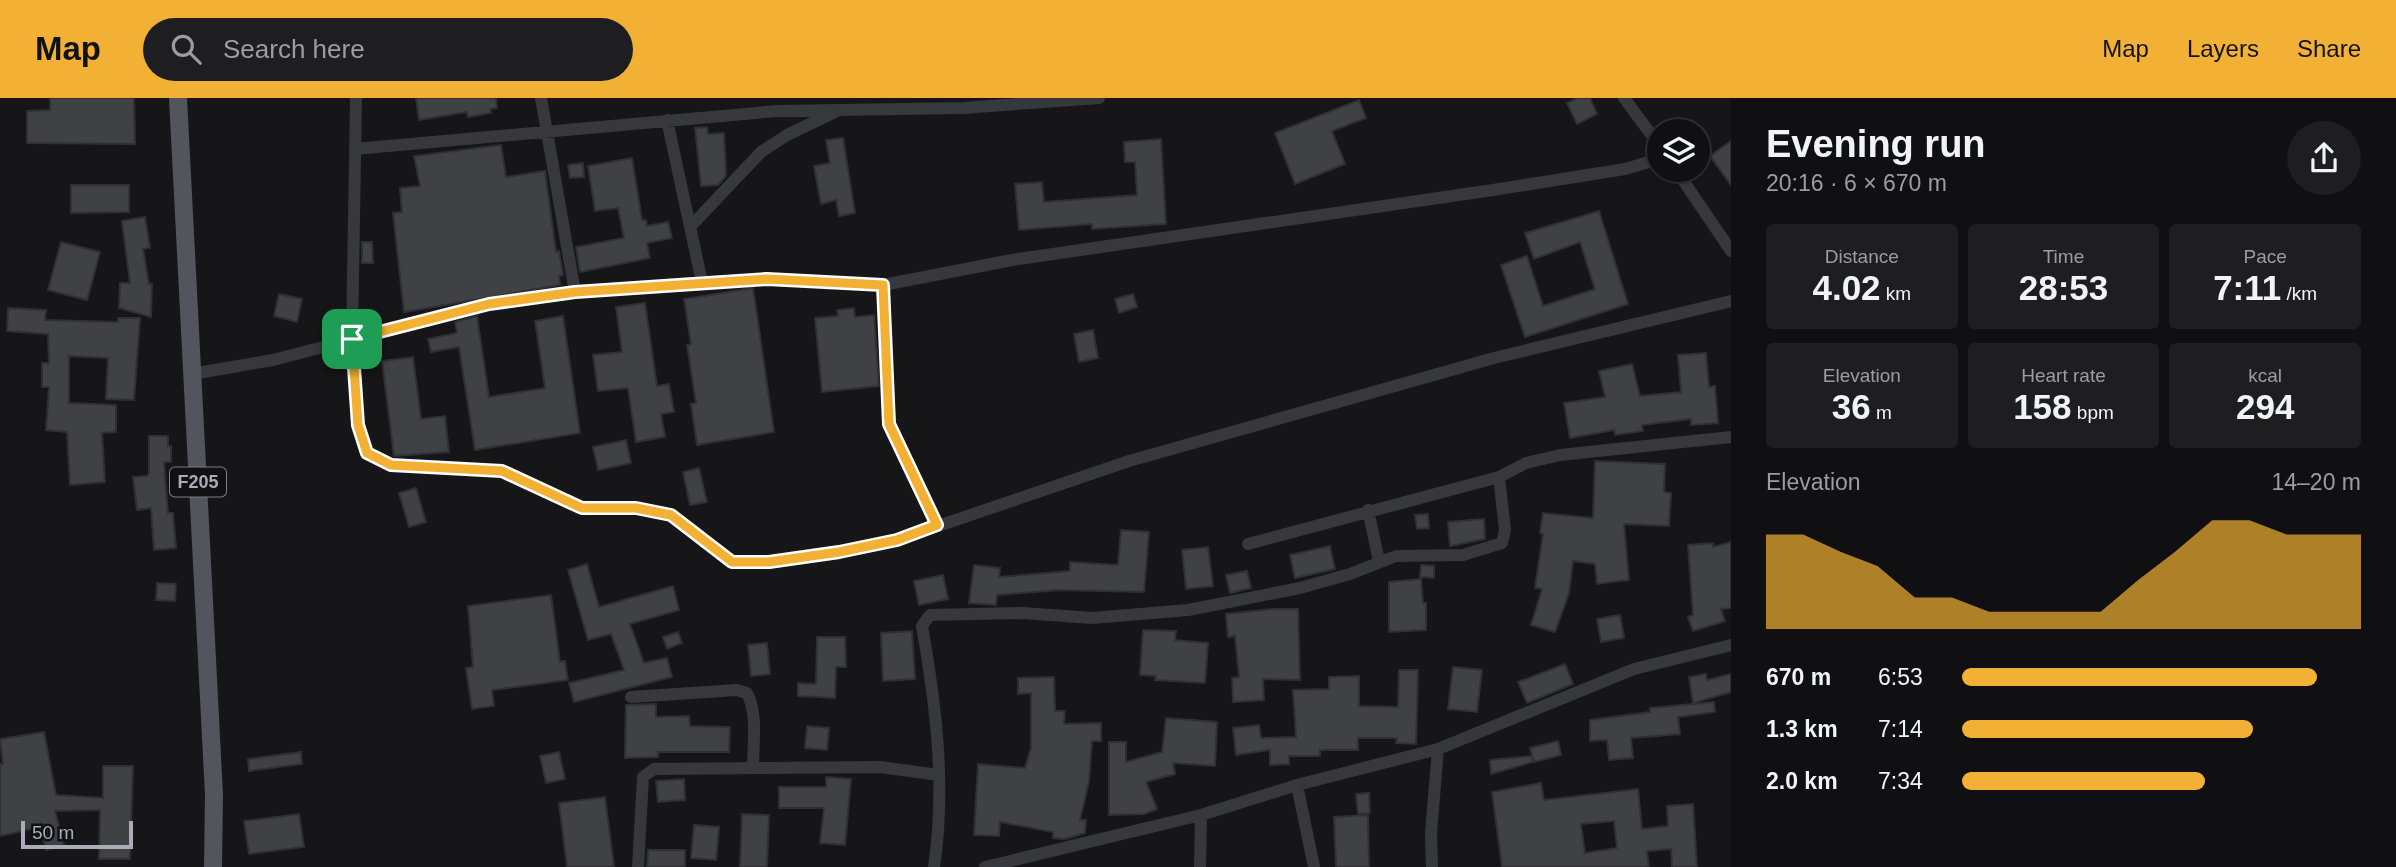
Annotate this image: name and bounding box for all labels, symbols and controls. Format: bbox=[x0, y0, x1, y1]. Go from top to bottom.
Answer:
search box bbox=[143, 18, 633, 81]
text: Map bbox=[35, 30, 101, 67]
icon: search bbox=[167, 30, 205, 68]
text: Search here bbox=[223, 34, 365, 64]
text: Map bbox=[2102, 35, 2149, 62]
text: Layers bbox=[2187, 35, 2259, 62]
text: Share bbox=[2297, 35, 2361, 62]
map controls bbox=[1647, 119, 1710, 182]
button: layers bbox=[1647, 119, 1710, 182]
button: share bbox=[2287, 121, 2361, 195]
text: Evening run bbox=[1766, 123, 1986, 165]
text: 20:16 · 6 × 670 m bbox=[1766, 170, 1947, 196]
text: Distance bbox=[1825, 246, 1899, 267]
text: Time bbox=[2043, 246, 2084, 267]
text: Pace bbox=[2244, 246, 2287, 267]
text: 4.02 bbox=[1812, 268, 1881, 307]
text: 28:53 bbox=[2019, 268, 2108, 307]
text: 7:11 bbox=[2213, 268, 2281, 307]
text: km bbox=[1881, 283, 1911, 304]
text: /km bbox=[2281, 283, 2317, 304]
pin bbox=[322, 309, 382, 369]
icon: arrive bbox=[333, 320, 371, 358]
text: Elevation bbox=[1823, 365, 1901, 386]
text: Heart rate bbox=[2021, 365, 2106, 386]
text: kcal bbox=[2248, 365, 2282, 386]
text: 36 bbox=[1832, 387, 1871, 426]
text: 158 bbox=[2013, 387, 2072, 426]
text: 294 bbox=[2236, 387, 2294, 426]
text: m bbox=[1871, 402, 1892, 423]
text: bpm bbox=[2072, 402, 2114, 423]
road number: F205 bbox=[170, 468, 226, 496]
text: Elevation bbox=[1766, 469, 1861, 495]
text: 14–20 m bbox=[2271, 469, 2361, 495]
text: 670 m bbox=[1766, 664, 1831, 690]
text: 6:53 bbox=[1878, 664, 1923, 690]
text: 1.3 km bbox=[1766, 716, 1838, 742]
text: 7:14 bbox=[1878, 716, 1923, 742]
text: 2.0 km bbox=[1766, 768, 1838, 794]
text: 7:34 bbox=[1878, 768, 1923, 794]
scale bar bbox=[21, 818, 133, 850]
text: 50 m bbox=[32, 822, 74, 843]

